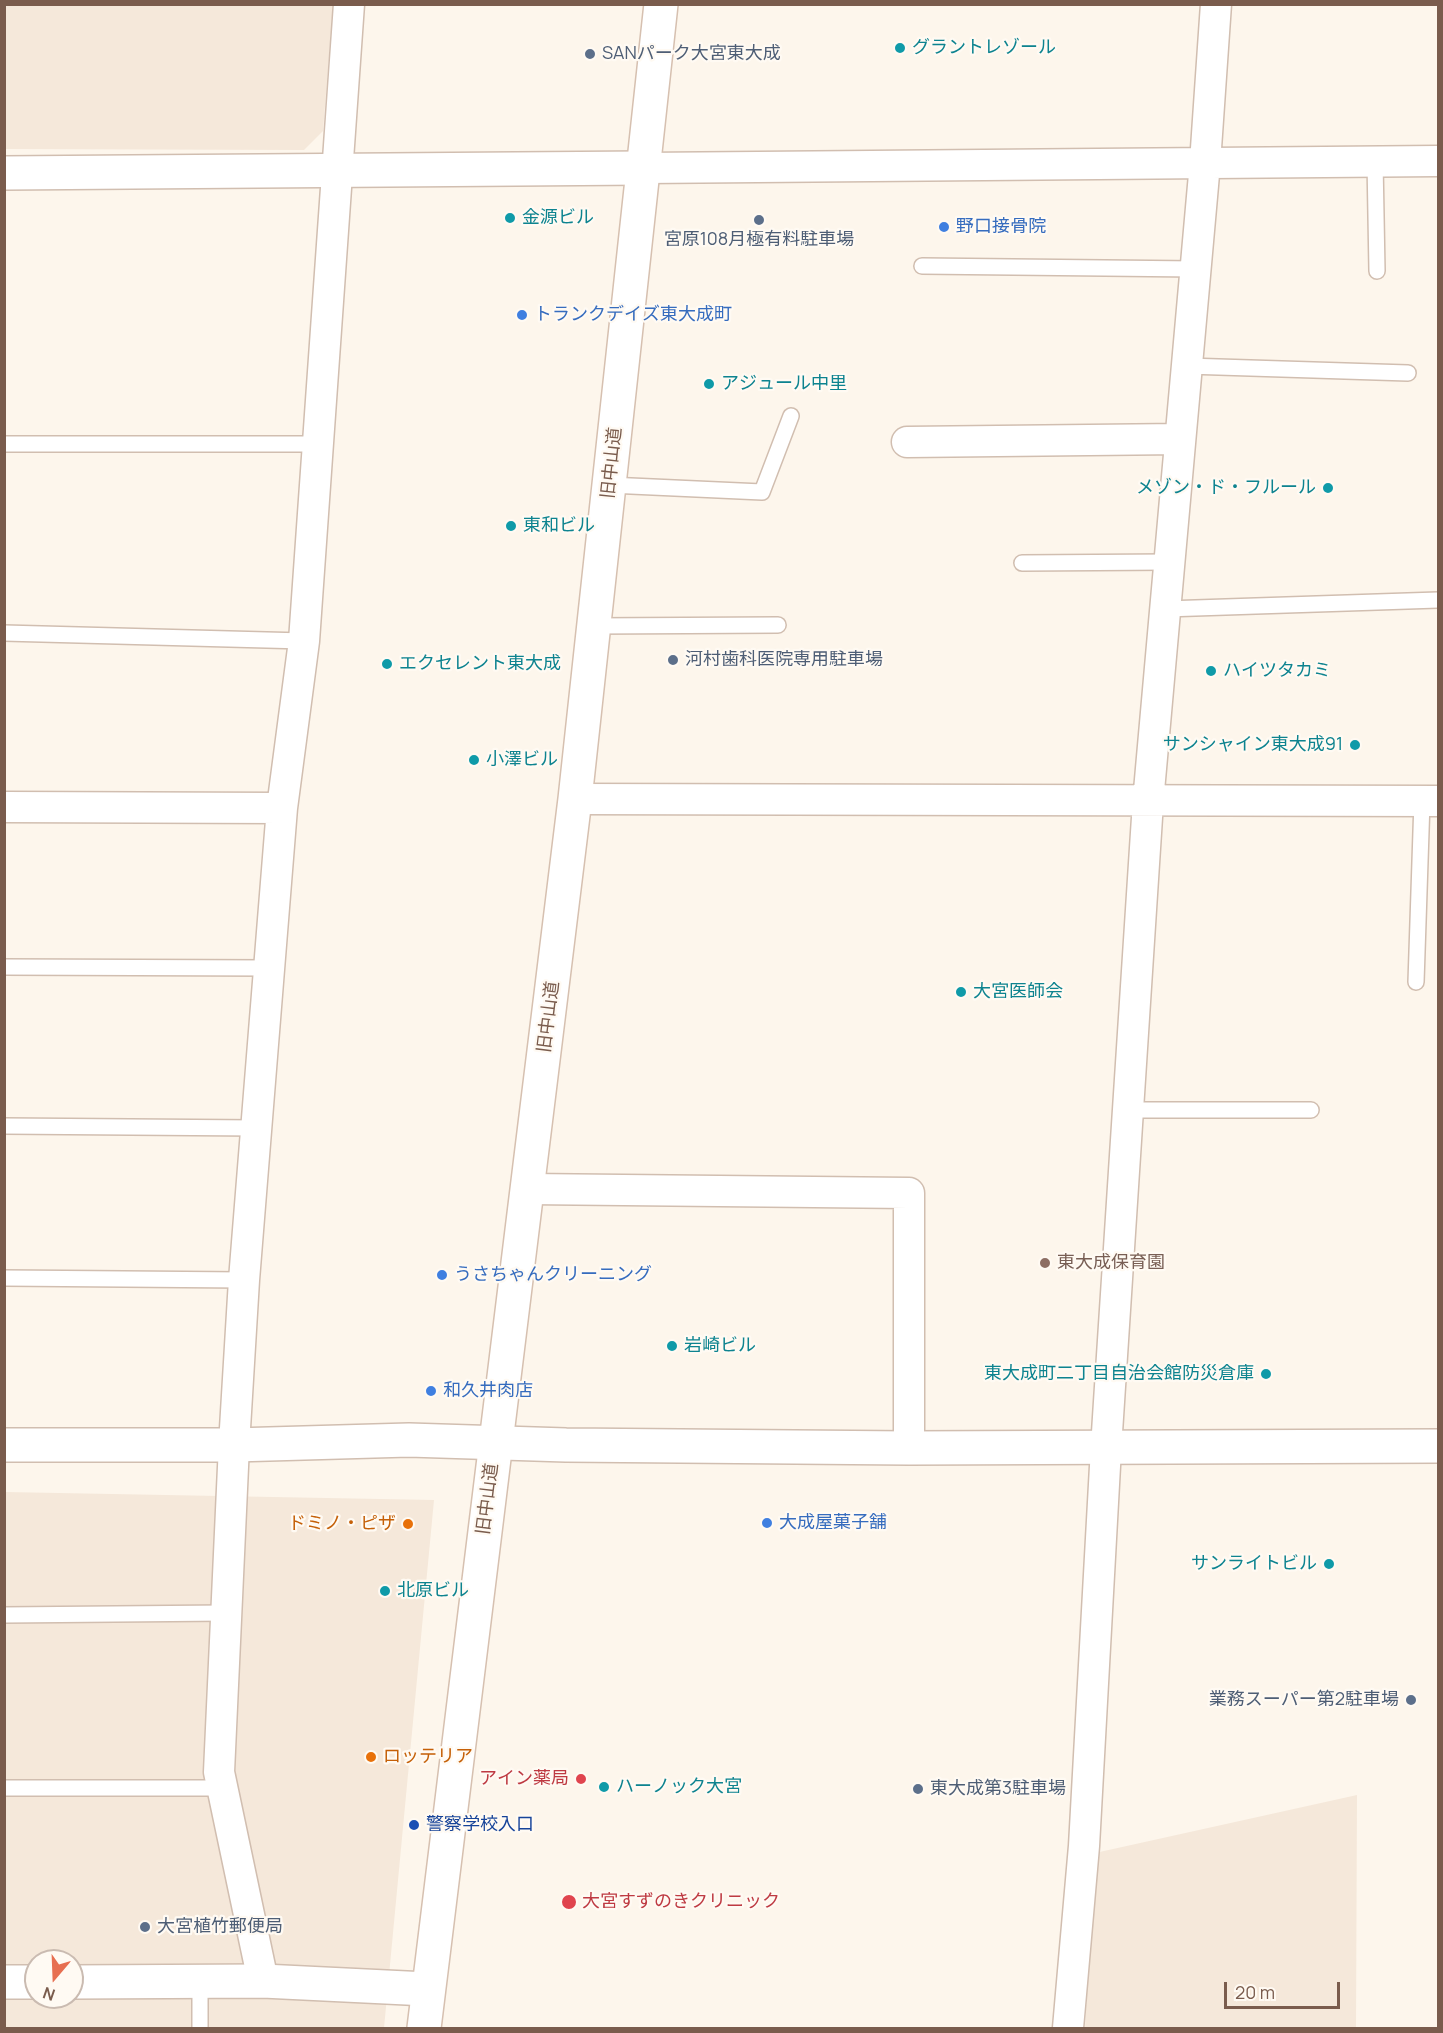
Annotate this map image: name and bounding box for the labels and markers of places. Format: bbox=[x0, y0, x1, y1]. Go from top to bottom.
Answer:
place label: グラントレゾール bbox=[912, 37, 1056, 59]
marker: グラントレゾール bbox=[893, 41, 907, 55]
place label: SANパーク大宮東大成 bbox=[602, 43, 781, 65]
marker: SANパーク大宮東大成 bbox=[583, 47, 597, 61]
place label: 金源ビル bbox=[522, 207, 594, 229]
marker: 金源ビル bbox=[503, 211, 517, 225]
marker: 宮原108月極有料駐車場 bbox=[752, 213, 766, 227]
place label: 野口接骨院 bbox=[956, 216, 1046, 238]
marker: 野口接骨院 bbox=[937, 220, 951, 234]
place label: 宮原108月極有料駐車場 bbox=[664, 229, 854, 251]
place label: トランクデイズ東大成町 bbox=[534, 304, 732, 326]
marker: トランクデイズ東大成町 bbox=[515, 308, 529, 322]
place label: アジュール中里 bbox=[721, 373, 847, 395]
marker: アジュール中里 bbox=[702, 377, 716, 391]
place label: メゾン・ド・フルール bbox=[1136, 477, 1316, 499]
marker: メゾン・ド・フルール bbox=[1321, 481, 1335, 495]
place label: 東和ビル bbox=[523, 515, 595, 537]
marker: 東和ビル bbox=[504, 519, 518, 533]
place label: 河村歯科医院専用駐車場 bbox=[685, 649, 883, 671]
place label: エクセレント東大成 bbox=[399, 653, 561, 675]
marker: 河村歯科医院専用駐車場 bbox=[666, 653, 680, 667]
marker: エクセレント東大成 bbox=[380, 657, 394, 671]
place label: ハイツタカミ bbox=[1223, 660, 1331, 682]
marker: ハイツタカミ bbox=[1204, 664, 1218, 678]
place label: サンシャイン東大成91 bbox=[1163, 734, 1343, 756]
marker: サンシャイン東大成91 bbox=[1348, 738, 1362, 752]
place label: 小澤ビル bbox=[486, 749, 558, 771]
marker: 小澤ビル bbox=[467, 753, 481, 767]
place label: 大宮医師会 bbox=[973, 981, 1063, 1003]
marker: 大宮医師会 bbox=[954, 985, 968, 999]
place label: 東大成保育園 bbox=[1057, 1252, 1165, 1274]
marker: 東大成保育園 bbox=[1038, 1256, 1052, 1270]
place label: うさちゃんクリーニング bbox=[454, 1264, 652, 1286]
marker: うさちゃんクリーニング bbox=[435, 1268, 449, 1282]
place label: 岩崎ビル bbox=[684, 1335, 756, 1357]
marker: 岩崎ビル bbox=[665, 1339, 679, 1353]
place label: 東大成町二丁目自治会館防災倉庫 bbox=[984, 1363, 1254, 1385]
marker: 東大成町二丁目自治会館防災倉庫 bbox=[1259, 1367, 1273, 1381]
place label: 和久井肉店 bbox=[443, 1380, 533, 1402]
marker: 和久井肉店 bbox=[424, 1384, 438, 1398]
place label: 大成屋菓子舗 bbox=[779, 1512, 887, 1534]
place label: ドミノ・ピザ bbox=[288, 1513, 396, 1535]
marker: 大成屋菓子舗 bbox=[760, 1516, 774, 1530]
marker: ドミノ・ピザ bbox=[401, 1517, 415, 1531]
place label: サンライトビル bbox=[1191, 1553, 1317, 1575]
marker: サンライトビル bbox=[1322, 1557, 1336, 1571]
place label: 北原ビル bbox=[397, 1580, 469, 1602]
marker: 北原ビル bbox=[378, 1584, 392, 1598]
place label: 業務スーパー第2駐車場 bbox=[1209, 1689, 1399, 1711]
marker: 業務スーパー第2駐車場 bbox=[1404, 1693, 1418, 1707]
place label: ロッテリア bbox=[383, 1746, 473, 1768]
marker: ロッテリア bbox=[364, 1750, 378, 1764]
place label: アイン薬局 bbox=[479, 1768, 569, 1790]
marker: アイン薬局 bbox=[574, 1772, 588, 1786]
place label: ハーノック大宮 bbox=[616, 1776, 742, 1798]
place label: 東大成第3駐車場 bbox=[930, 1778, 1066, 1800]
marker: ハーノック大宮 bbox=[597, 1780, 611, 1794]
marker: 東大成第3駐車場 bbox=[911, 1782, 925, 1796]
place label: 警察学校入口 bbox=[426, 1814, 534, 1836]
marker: 警察学校入口 bbox=[407, 1818, 421, 1832]
place label: 大宮すずのきクリニック bbox=[582, 1891, 780, 1913]
marker: 大宮すずのきクリニック bbox=[560, 1893, 578, 1911]
place label: 大宮植竹郵便局 bbox=[157, 1916, 283, 1938]
marker: 大宮植竹郵便局 bbox=[138, 1920, 152, 1934]

